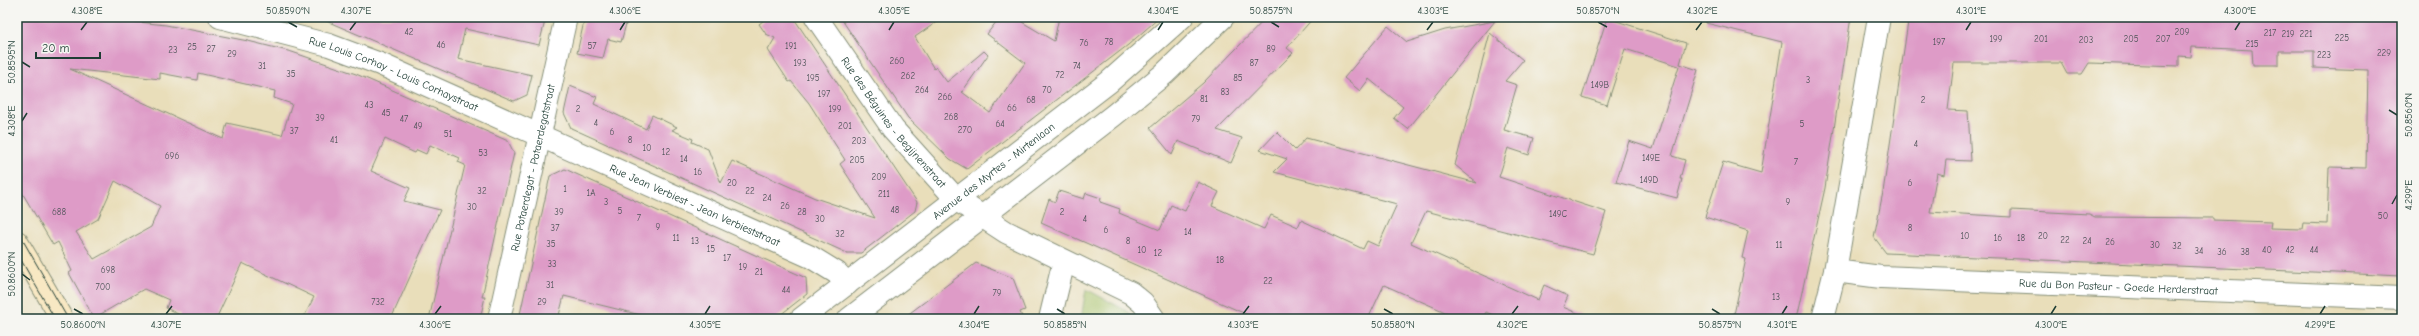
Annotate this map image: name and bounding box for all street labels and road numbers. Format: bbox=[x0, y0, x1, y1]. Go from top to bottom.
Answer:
street label: Rue Louis Corhay - Louis Corhaystraat bbox=[308, 34, 481, 114]
street label: Rue des Béguines - Begijnenstraat bbox=[839, 54, 950, 191]
street label: Rue Potaerdegat - Potaerdegatstraat bbox=[508, 82, 558, 252]
street label: Avenue des Myrtes - Mirtenlaan bbox=[930, 120, 1057, 222]
street label: Rue Jean Verbiest - Jean Verbieststraat bbox=[608, 161, 783, 249]
street label: Rue du Bon Pasteur - Goede Herderstraat bbox=[2019, 276, 2219, 297]

